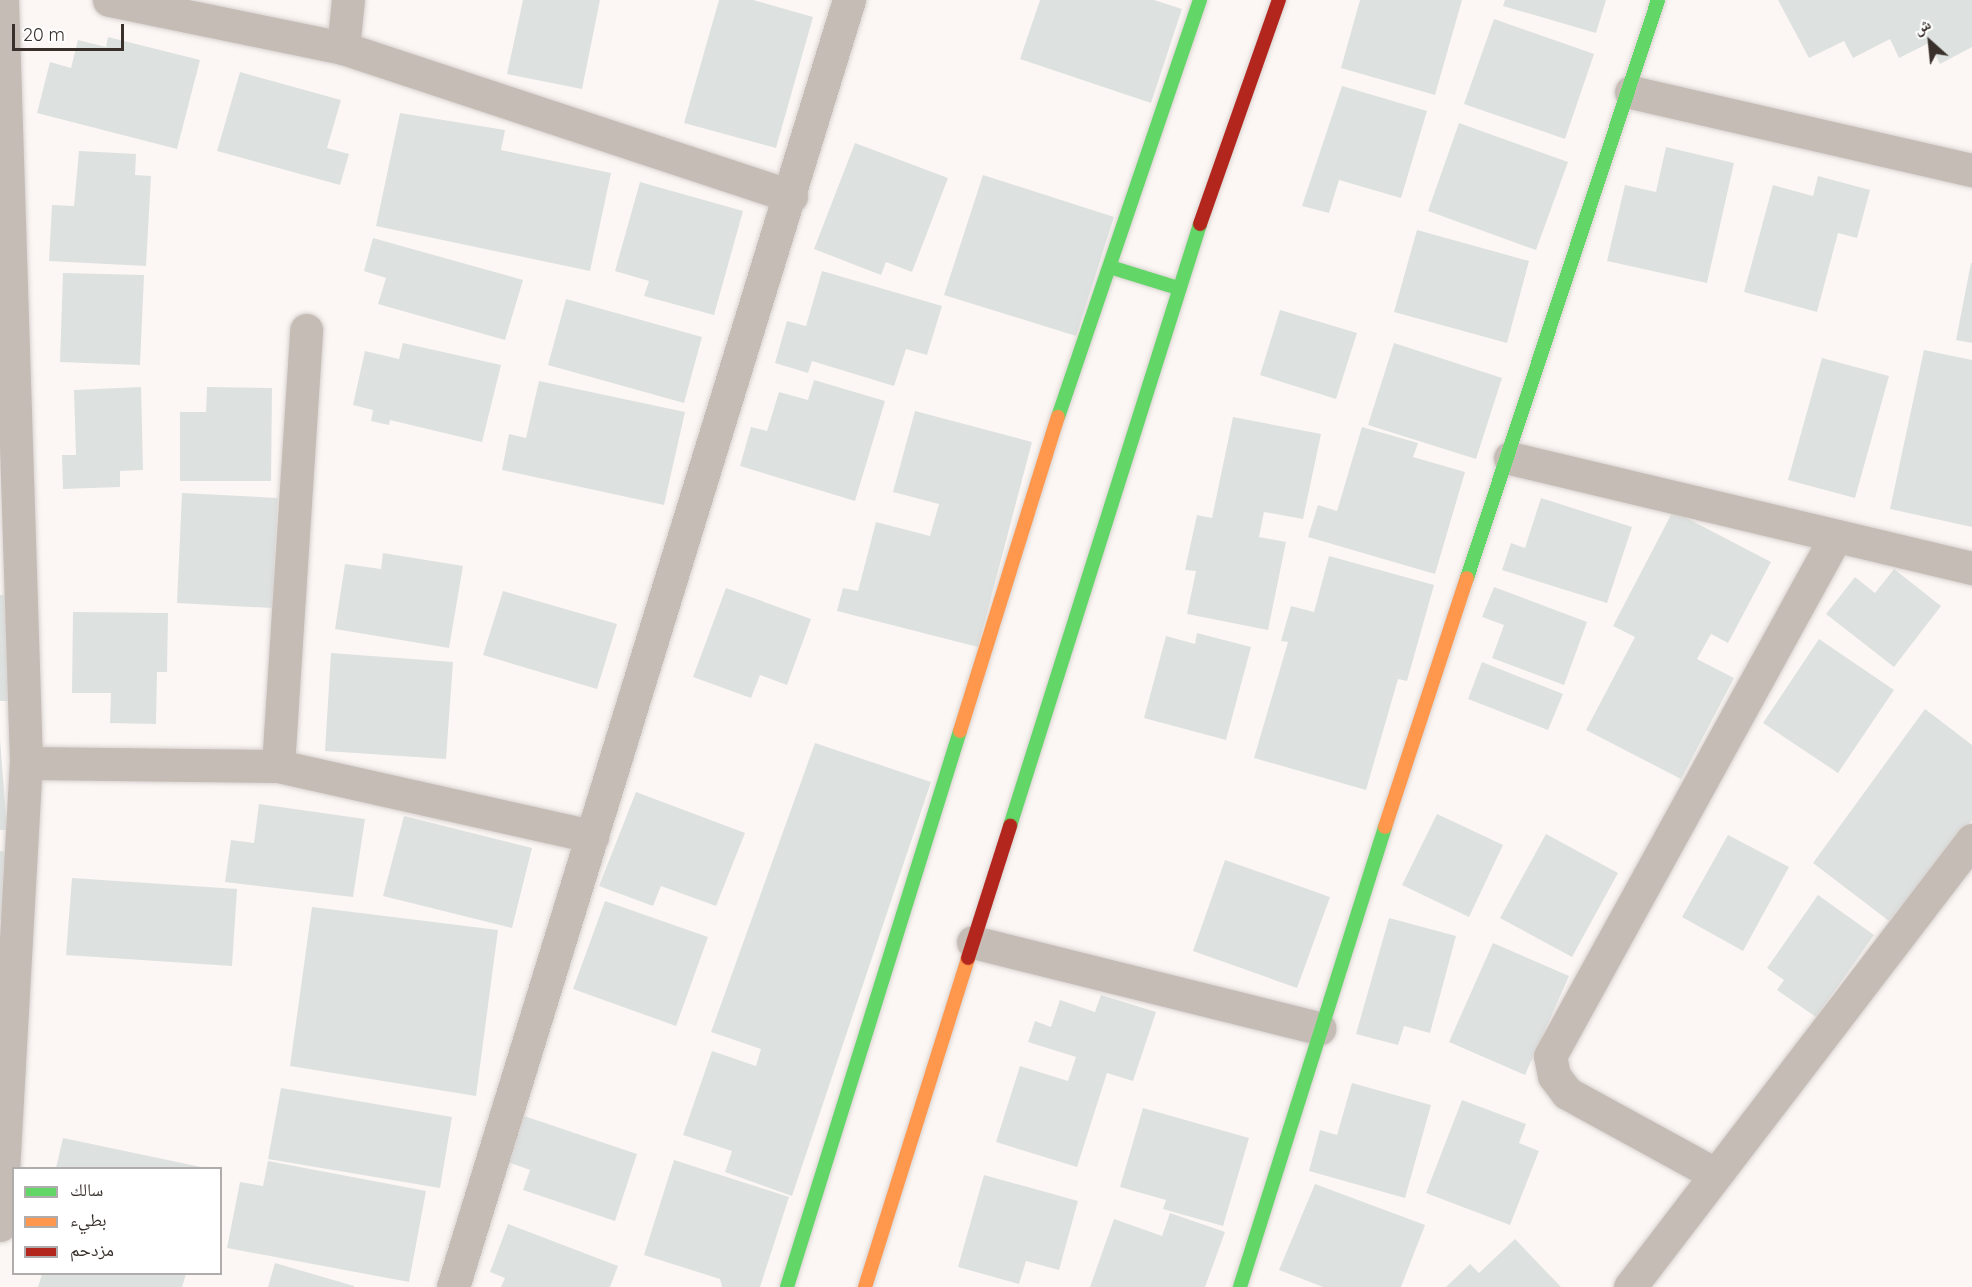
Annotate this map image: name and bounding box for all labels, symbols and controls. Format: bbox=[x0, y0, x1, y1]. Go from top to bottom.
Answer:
scale bar bbox=[15, 12, 128, 50]
north arrow bbox=[1900, 12, 1960, 72]
text: ش bbox=[1910, 13, 1934, 39]
text: 20 m bbox=[23, 23, 65, 46]
legend bbox=[12, 1167, 222, 1275]
text: سالك bbox=[70, 1178, 103, 1201]
text: بطيء bbox=[70, 1208, 107, 1231]
text: مزدحم bbox=[70, 1238, 114, 1261]

